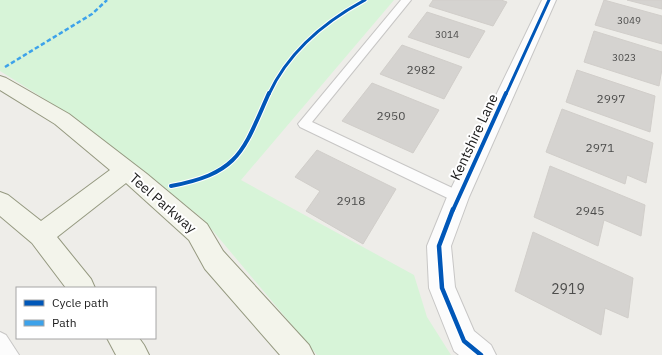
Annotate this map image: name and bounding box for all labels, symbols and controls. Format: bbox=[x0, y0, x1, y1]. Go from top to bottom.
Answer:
house number: 3049 bbox=[617, 14, 641, 27]
house number: 3014 bbox=[435, 28, 459, 41]
house number: 3023 bbox=[612, 51, 636, 64]
house number: 2982 bbox=[407, 62, 435, 77]
street label: Kentshire Lane bbox=[446, 91, 502, 183]
house number: 2997 bbox=[597, 91, 625, 106]
house number: 2950 bbox=[377, 108, 405, 123]
house number: 2971 bbox=[586, 140, 614, 155]
street label: Teel Parkway bbox=[126, 169, 200, 237]
house number: 2918 bbox=[337, 193, 365, 208]
house number: 2945 bbox=[576, 203, 604, 218]
house number: 2919 bbox=[551, 280, 585, 298]
legend bbox=[16, 287, 156, 339]
text: Cycle path bbox=[52, 295, 109, 310]
text: Path bbox=[52, 315, 77, 330]

